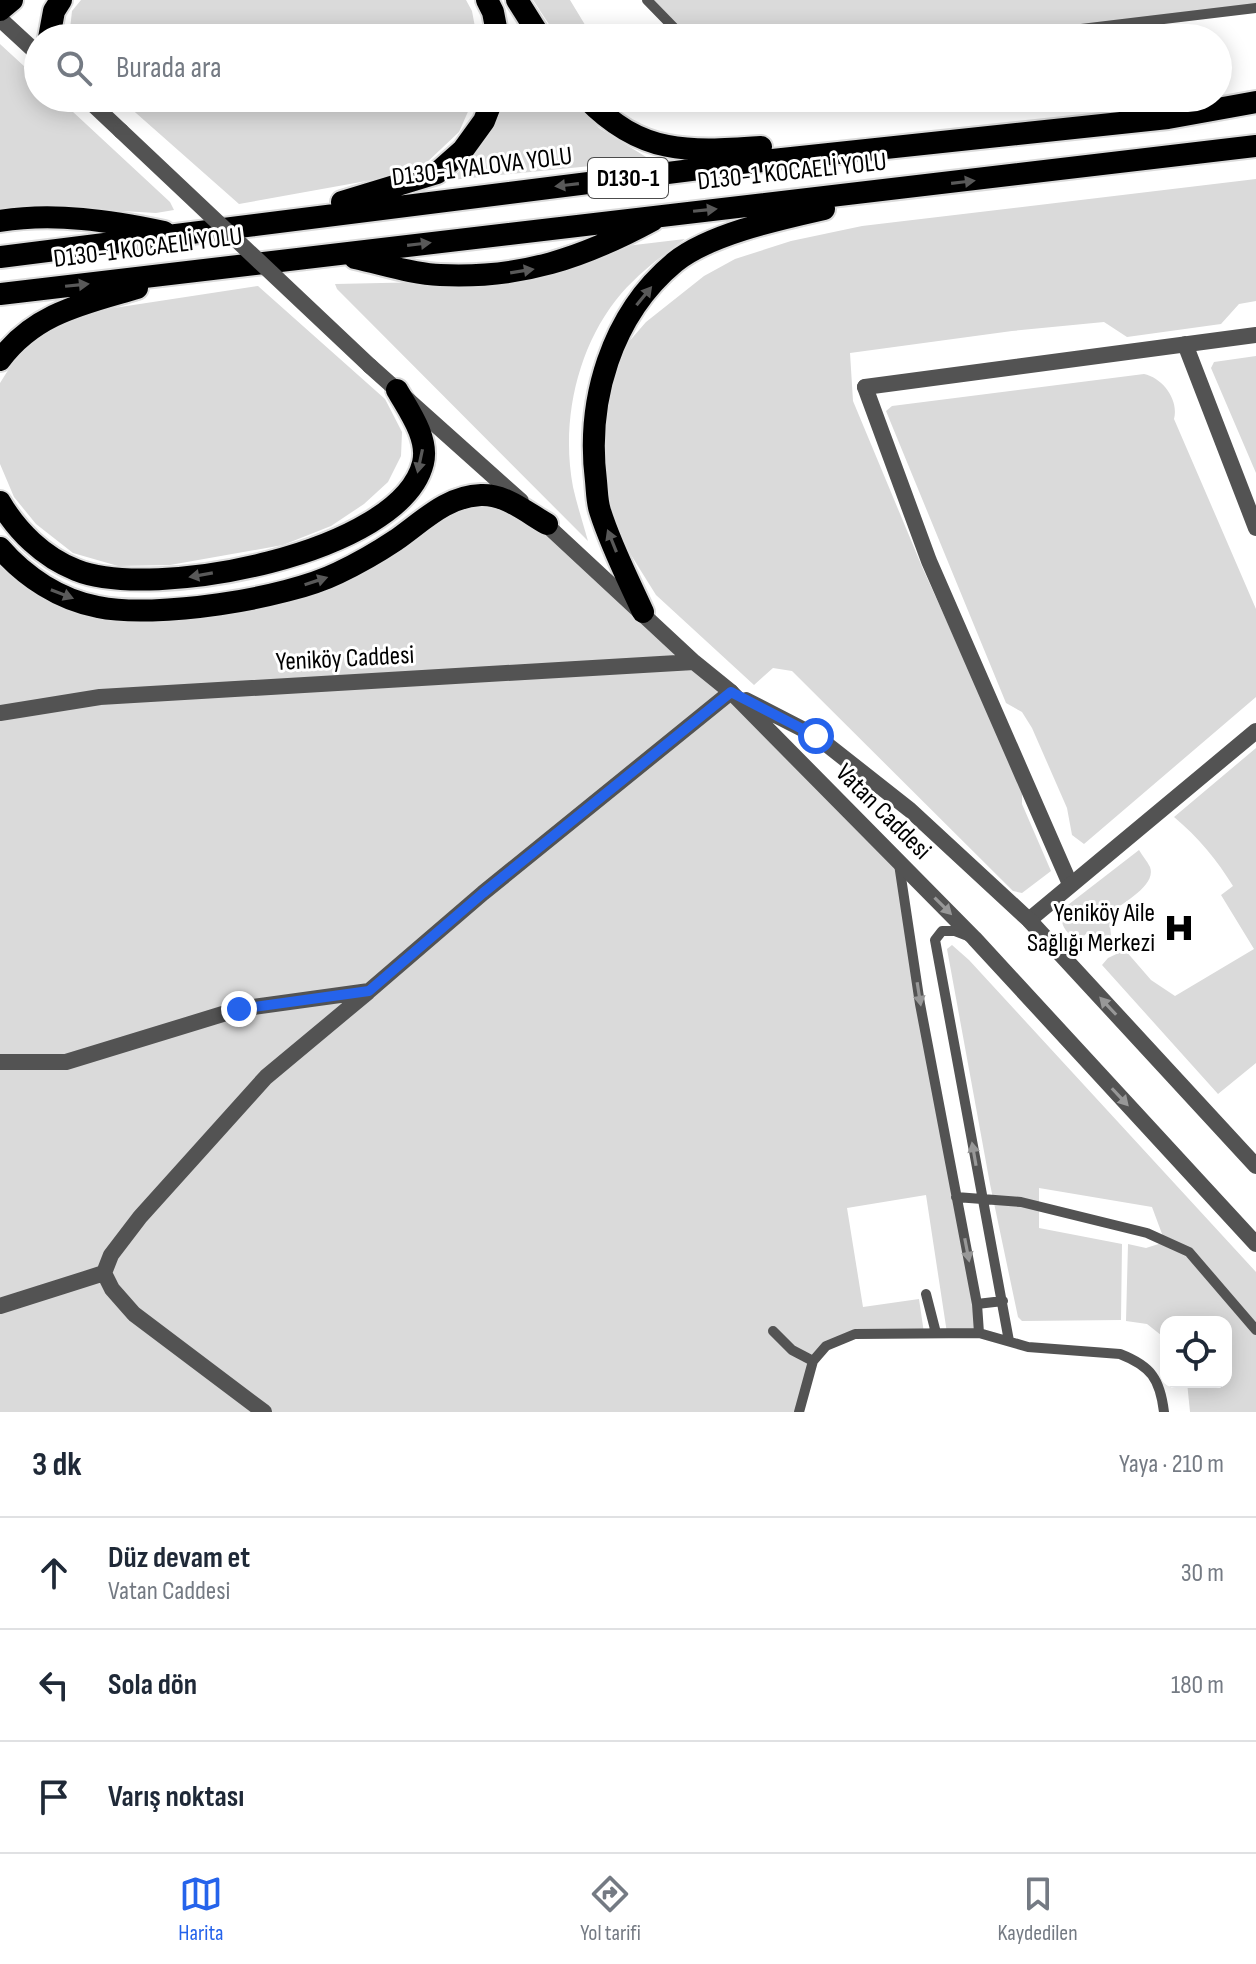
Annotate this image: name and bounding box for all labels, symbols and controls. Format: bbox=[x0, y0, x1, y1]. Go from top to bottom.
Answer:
search box bbox=[24, 24, 1232, 112]
icon: search bbox=[52, 46, 96, 90]
text: Burada ara bbox=[116, 50, 222, 86]
street label: D130-1 YALOVA YOLU bbox=[390, 141, 574, 193]
street label: D130-1 KOCAELİ YOLU bbox=[696, 147, 888, 197]
road number: D130-1 bbox=[588, 158, 668, 198]
one-way arrow bbox=[951, 175, 976, 188]
one-way arrow bbox=[554, 179, 579, 192]
one-way arrow bbox=[693, 203, 718, 216]
street label: D130-1 KOCAELİ YOLU bbox=[52, 221, 244, 275]
one-way arrow bbox=[407, 237, 432, 250]
one-way arrow bbox=[510, 264, 535, 277]
one-way arrow bbox=[65, 278, 90, 291]
one-way arrow bbox=[635, 286, 651, 306]
one-way arrow bbox=[413, 449, 426, 474]
one-way arrow bbox=[605, 529, 618, 553]
one-way arrow bbox=[189, 569, 214, 581]
one-way arrow bbox=[304, 574, 328, 587]
one-way arrow bbox=[50, 588, 74, 601]
street label: Yeniköy Caddesi bbox=[275, 640, 415, 678]
route start bbox=[798, 718, 834, 754]
street label: Vatan Caddesi bbox=[829, 758, 937, 866]
one-way arrow bbox=[933, 896, 952, 915]
place label: Yeniköy Aile Sağlığı Merkezi bbox=[1027, 898, 1155, 959]
hospital icon: Yeniköy Aile Sağlığı Merkezi bbox=[1162, 911, 1196, 945]
one-way arrow bbox=[913, 982, 926, 1007]
route end bbox=[221, 991, 257, 1027]
one-way arrow bbox=[1100, 996, 1118, 1015]
one-way arrow bbox=[1111, 1087, 1129, 1106]
one-way arrow bbox=[967, 1141, 979, 1166]
one-way arrow bbox=[961, 1238, 973, 1263]
map controls bbox=[1160, 1316, 1232, 1388]
button: locate bbox=[1160, 1316, 1232, 1388]
text: 3 dk bbox=[32, 1444, 82, 1485]
text: Yaya · 210 m bbox=[1119, 1449, 1224, 1480]
text: Düz devam et bbox=[108, 1540, 250, 1576]
icon: ahead bbox=[32, 1551, 76, 1595]
text: 30 m bbox=[1181, 1558, 1224, 1589]
text: Vatan Caddesi bbox=[108, 1576, 230, 1607]
icon: left bbox=[32, 1663, 76, 1707]
text: Sola dön bbox=[108, 1667, 197, 1703]
text: 180 m bbox=[1171, 1670, 1224, 1701]
icon: arrive bbox=[32, 1775, 76, 1819]
text: Varış noktası bbox=[108, 1779, 244, 1815]
tab: Harita bbox=[178, 1872, 223, 1947]
tab: Yol tarifi bbox=[580, 1872, 641, 1947]
tab: Kaydedilen bbox=[998, 1872, 1078, 1947]

